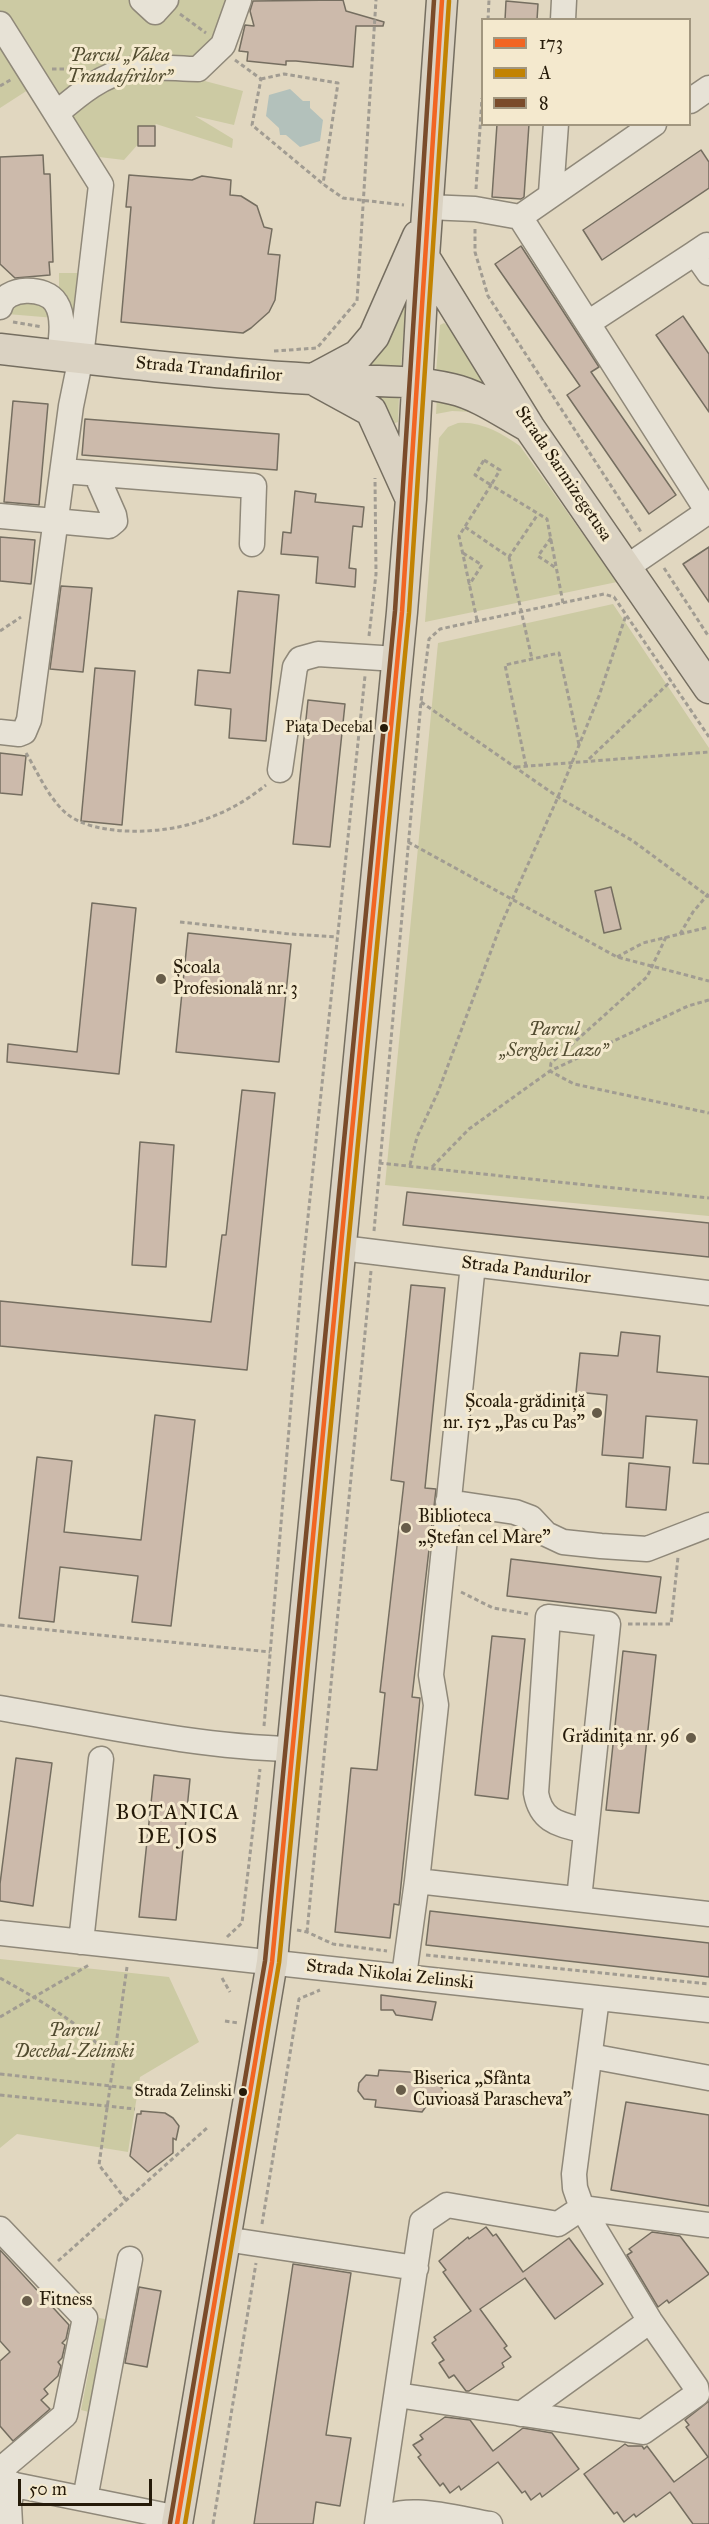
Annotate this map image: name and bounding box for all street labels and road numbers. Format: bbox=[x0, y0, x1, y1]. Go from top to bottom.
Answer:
street label: Strada Trandafirilor bbox=[135, 353, 283, 387]
street label: Strada Sarmizegetusa bbox=[510, 402, 616, 546]
street label: Strada Pandurilor bbox=[460, 1252, 592, 1290]
street label: Strada Nikolai Zelinski bbox=[305, 1955, 475, 1995]

